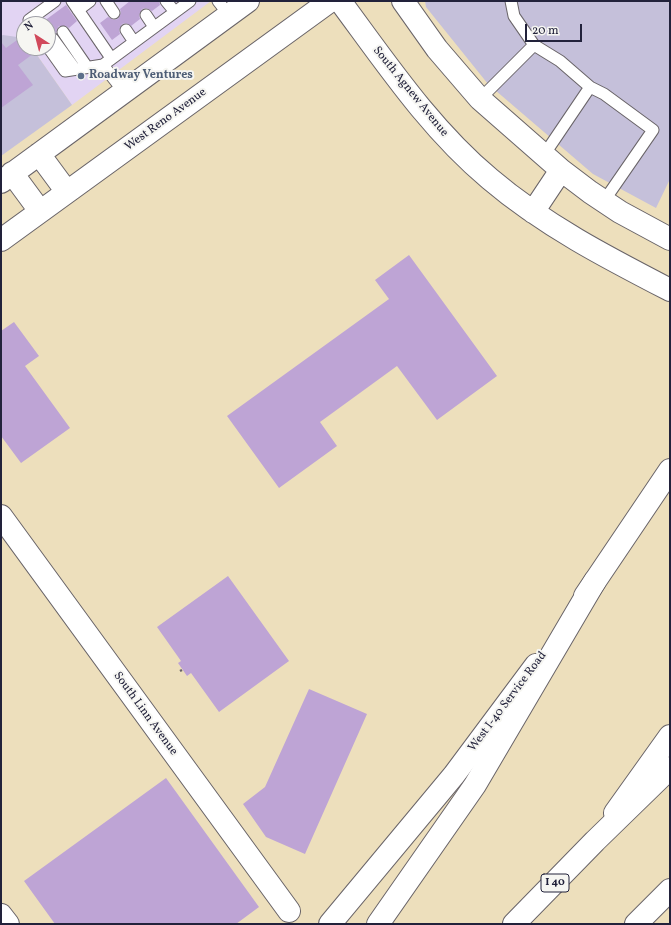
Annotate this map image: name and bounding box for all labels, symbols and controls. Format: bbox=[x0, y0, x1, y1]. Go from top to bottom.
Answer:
north arrow bbox=[16, 16, 56, 56]
scale bar bbox=[527, 16, 584, 42]
text: N bbox=[22, 18, 37, 35]
text: 20 m bbox=[532, 23, 559, 39]
street label: South Agnew Avenue bbox=[369, 44, 451, 140]
place label: Roadway Ventures bbox=[89, 69, 193, 83]
marker: Roadway Ventures bbox=[76, 71, 86, 81]
street label: West Reno Avenue bbox=[122, 86, 210, 154]
street label: West I-40 Service Road bbox=[466, 649, 550, 755]
street label: South Linn Avenue bbox=[110, 669, 180, 759]
road number: I 40 bbox=[541, 874, 569, 892]

